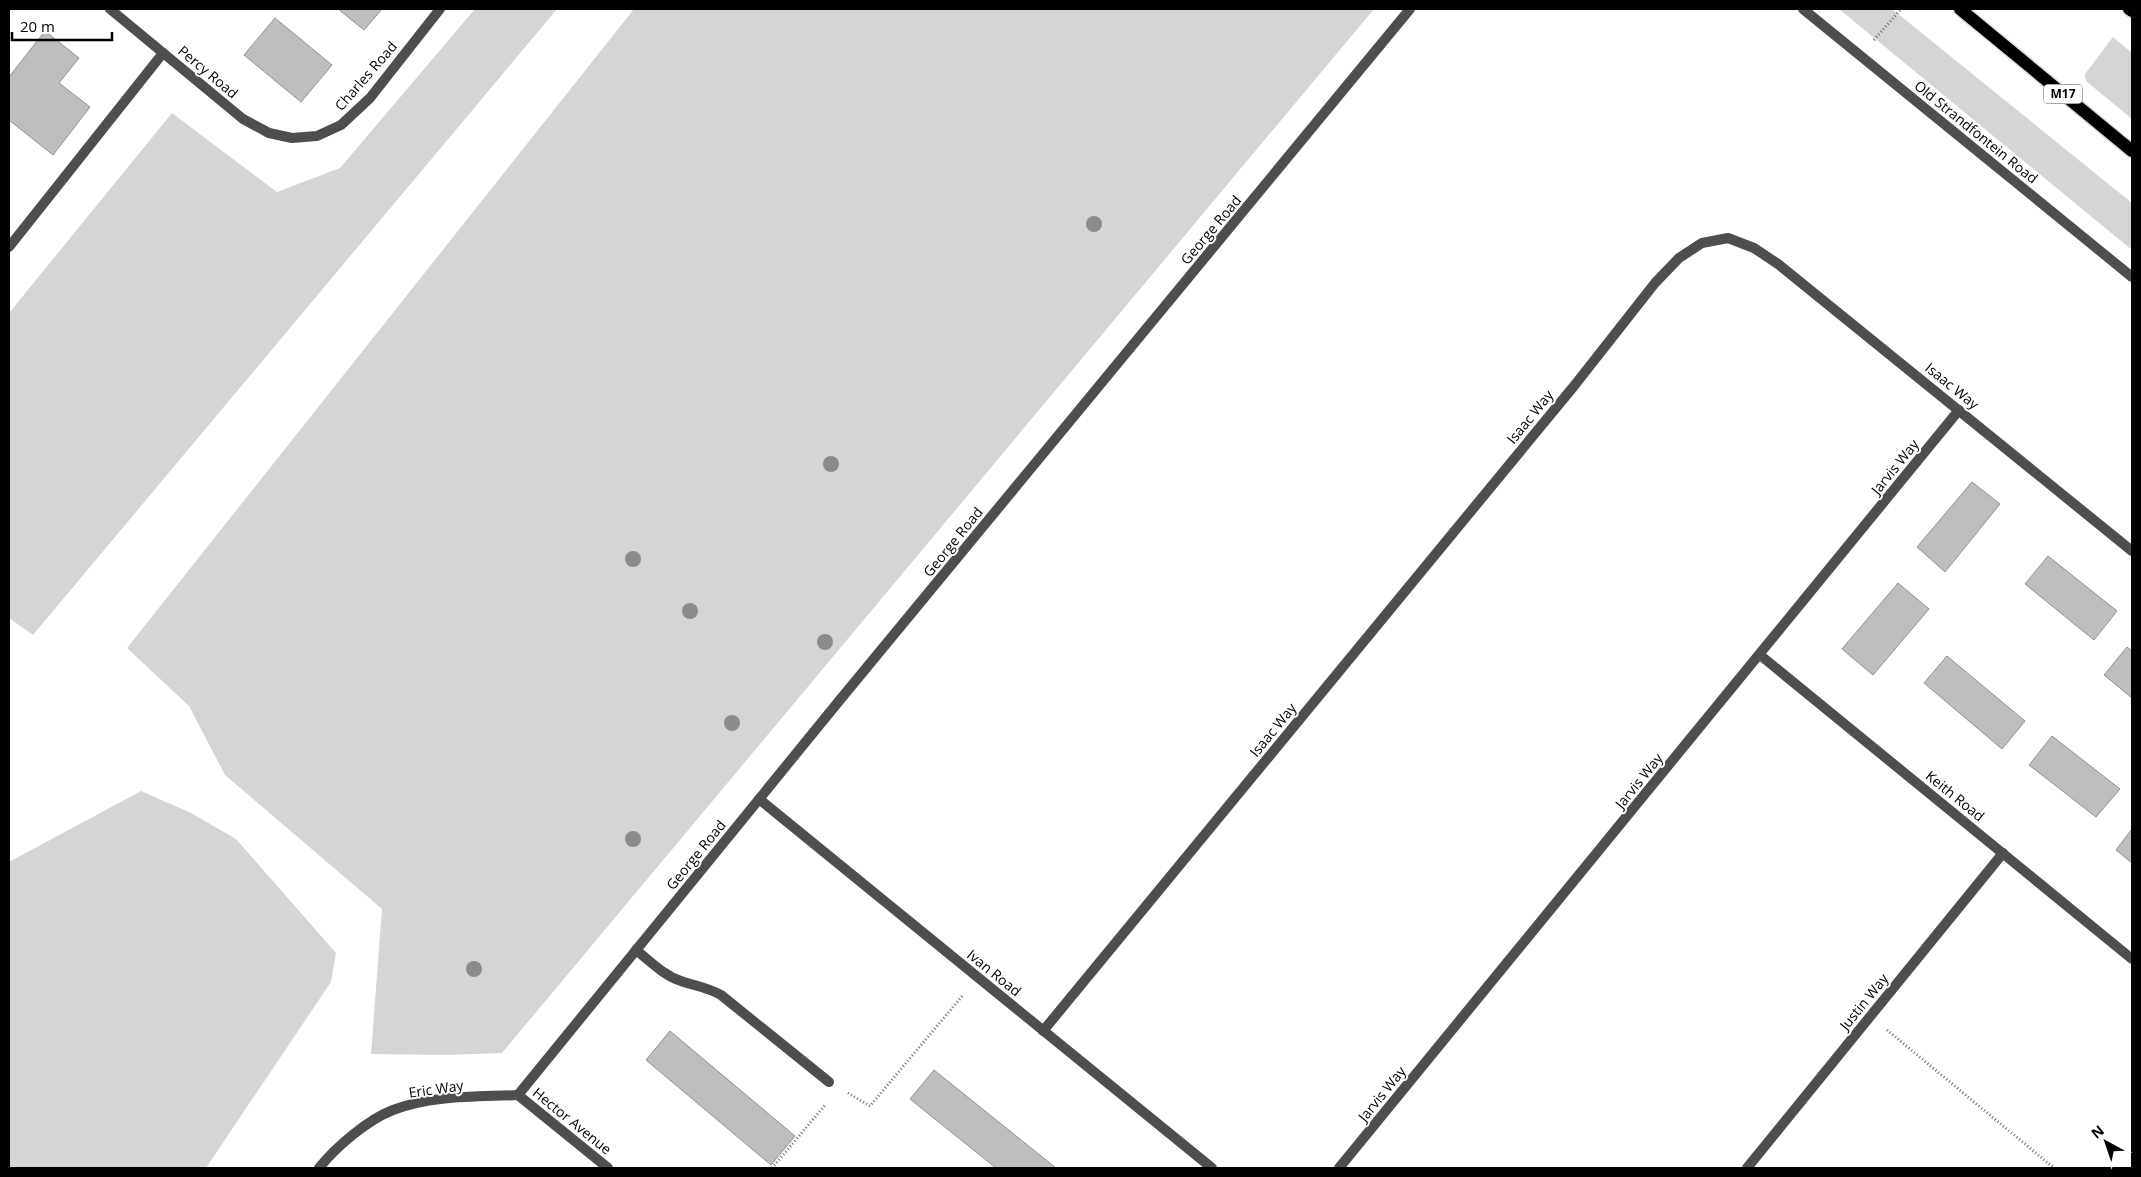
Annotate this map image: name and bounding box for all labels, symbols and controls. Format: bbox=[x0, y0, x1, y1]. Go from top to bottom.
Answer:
scale bar bbox=[12, 10, 112, 42]
text: 20 m bbox=[20, 16, 55, 36]
street label: Charles Road bbox=[330, 37, 401, 114]
street label: Percy Road bbox=[174, 41, 242, 102]
street label: Old Strandfontein Road bbox=[1911, 76, 2042, 187]
road number: M17 bbox=[2044, 85, 2082, 104]
street label: George Road bbox=[1176, 191, 1245, 268]
street label: Isaac Way bbox=[1921, 358, 1984, 414]
street label: Isaac Way bbox=[1502, 385, 1558, 448]
street label: Jarvis Way bbox=[1865, 434, 1923, 500]
street label: George Road bbox=[919, 503, 987, 581]
street label: Isaac Way bbox=[1245, 698, 1301, 761]
street label: Jarvis Way bbox=[1609, 748, 1667, 814]
street label: Keith Road bbox=[1922, 766, 1989, 825]
street label: George Road bbox=[662, 816, 730, 894]
street label: Ivan Road bbox=[963, 945, 1025, 1000]
street label: Justin Way bbox=[1834, 969, 1893, 1035]
street label: Jarvis Way bbox=[1352, 1061, 1410, 1127]
street label: Eric Way bbox=[407, 1075, 466, 1102]
street label: Hector Avenue bbox=[529, 1083, 616, 1158]
north arrow bbox=[2081, 1117, 2131, 1167]
text: N bbox=[2087, 1121, 2108, 1143]

